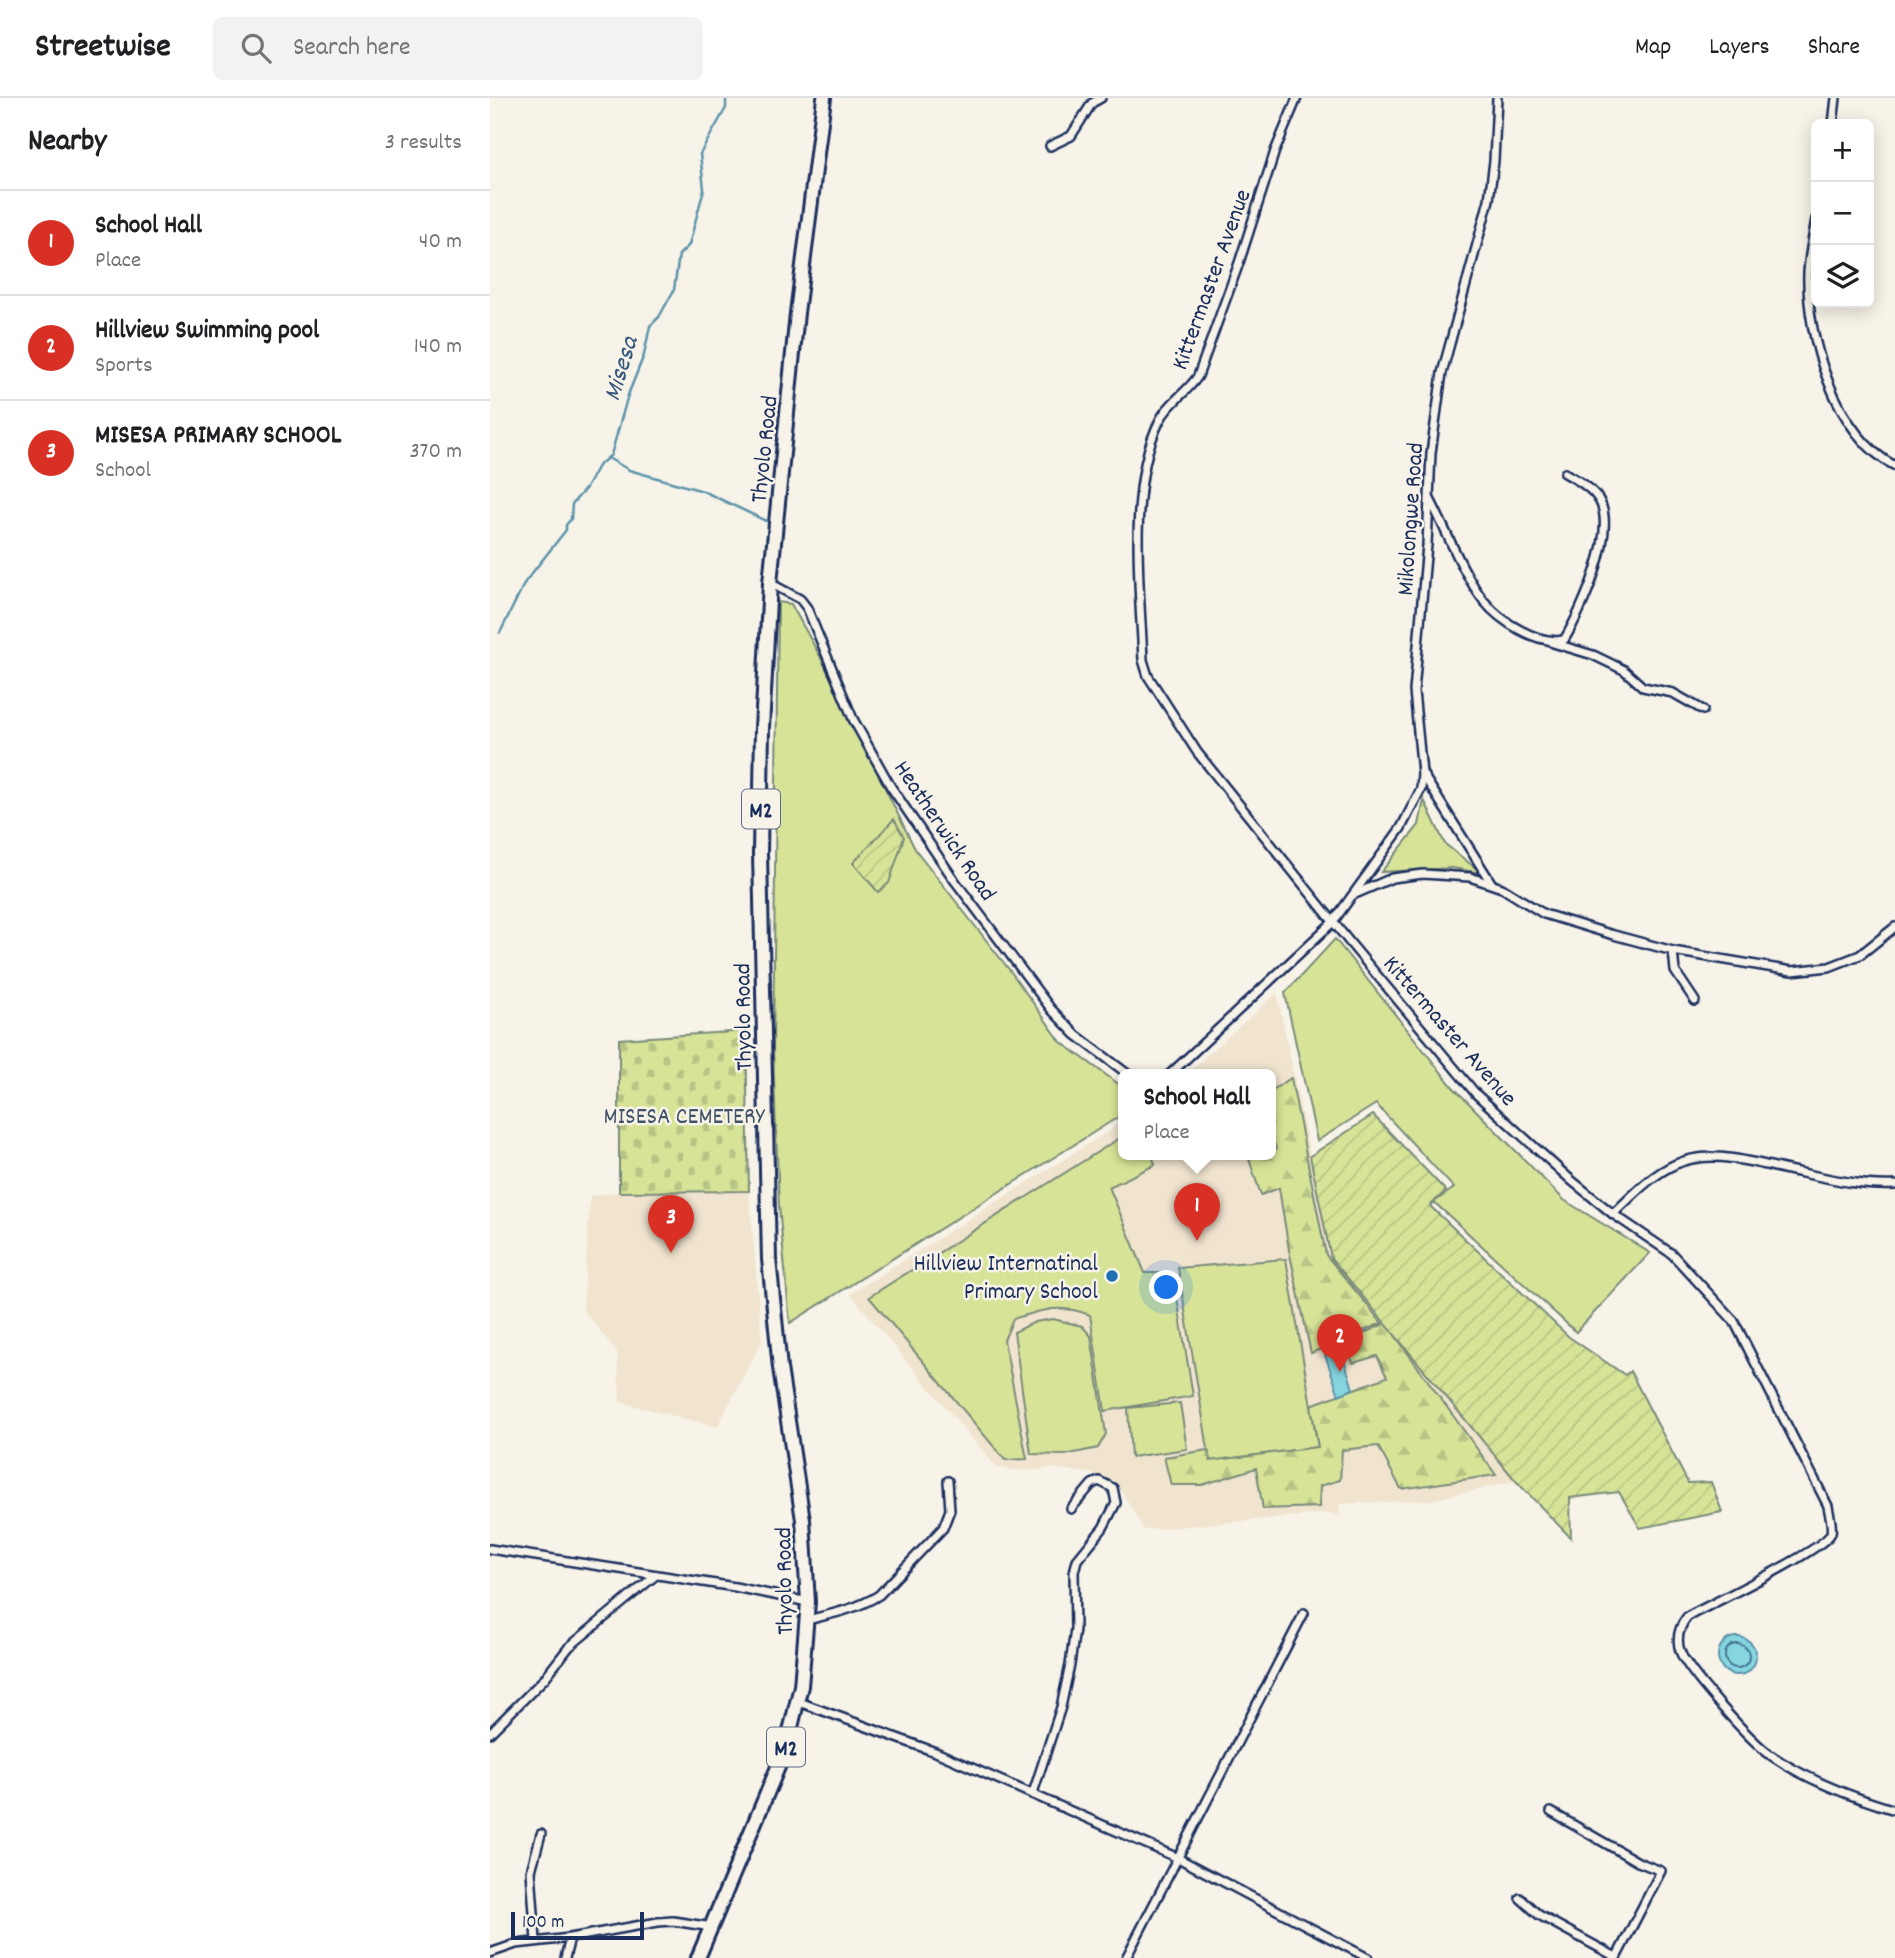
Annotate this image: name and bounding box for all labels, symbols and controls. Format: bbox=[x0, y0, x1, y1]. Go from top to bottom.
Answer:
search box bbox=[213, 17, 703, 80]
text: Streetwise bbox=[35, 25, 171, 72]
icon: search bbox=[237, 29, 275, 67]
text: Search here bbox=[293, 30, 410, 67]
text: Map bbox=[1635, 31, 1671, 65]
text: Layers bbox=[1709, 31, 1770, 65]
text: Share bbox=[1808, 31, 1860, 65]
map controls bbox=[1811, 119, 1874, 308]
button: + bbox=[1811, 119, 1874, 182]
text: Nearby bbox=[28, 122, 106, 165]
text: 3 results bbox=[385, 127, 462, 160]
button: − bbox=[1811, 182, 1874, 245]
street label: Kittermaster Avenue bbox=[1164, 185, 1261, 375]
text: School Hall bbox=[95, 208, 202, 245]
text: 1 bbox=[48, 226, 54, 259]
text: 40 m bbox=[419, 226, 462, 259]
text: Place bbox=[95, 245, 141, 278]
button: layers bbox=[1811, 245, 1874, 308]
text: Hillview Swimming pool bbox=[95, 313, 319, 350]
text: 2 bbox=[46, 331, 56, 364]
text: 140 m bbox=[414, 331, 462, 364]
water label: Misesa bbox=[595, 331, 650, 406]
text: Sports bbox=[95, 350, 153, 383]
street label: Thyolo Road bbox=[743, 394, 789, 505]
text: MISESA PRIMARY SCHOOL bbox=[95, 418, 341, 455]
text: 3 bbox=[46, 436, 56, 469]
text: 370 m bbox=[409, 436, 462, 469]
street label: Mikolongwe Road bbox=[1390, 442, 1434, 597]
text: School bbox=[95, 455, 151, 488]
street label: Heatherwick Road bbox=[884, 755, 1003, 909]
road number: M2 bbox=[742, 790, 780, 828]
street label: Kittermaster Avenue bbox=[1374, 949, 1524, 1115]
street label: Thyolo Road bbox=[727, 963, 763, 1071]
popup bbox=[1118, 1069, 1276, 1160]
text: School Hall bbox=[1144, 1080, 1251, 1117]
park label: MISESA CEMETERY bbox=[604, 1101, 766, 1135]
text: Place bbox=[1144, 1117, 1190, 1150]
pin: 1 bbox=[1174, 1183, 1220, 1241]
pin: 3 bbox=[648, 1195, 694, 1253]
place label: Hillview Internatinal Primary School bbox=[913, 1248, 1098, 1310]
marker: Hillview Internatinal Primary School bbox=[1104, 1268, 1120, 1284]
your location bbox=[1149, 1270, 1183, 1304]
pin: 2 bbox=[1317, 1314, 1363, 1372]
street label: Thyolo Road bbox=[768, 1527, 804, 1635]
road number: M2 bbox=[767, 1728, 805, 1766]
scale bar bbox=[511, 1909, 644, 1941]
text: 100 m bbox=[522, 1910, 564, 1937]

